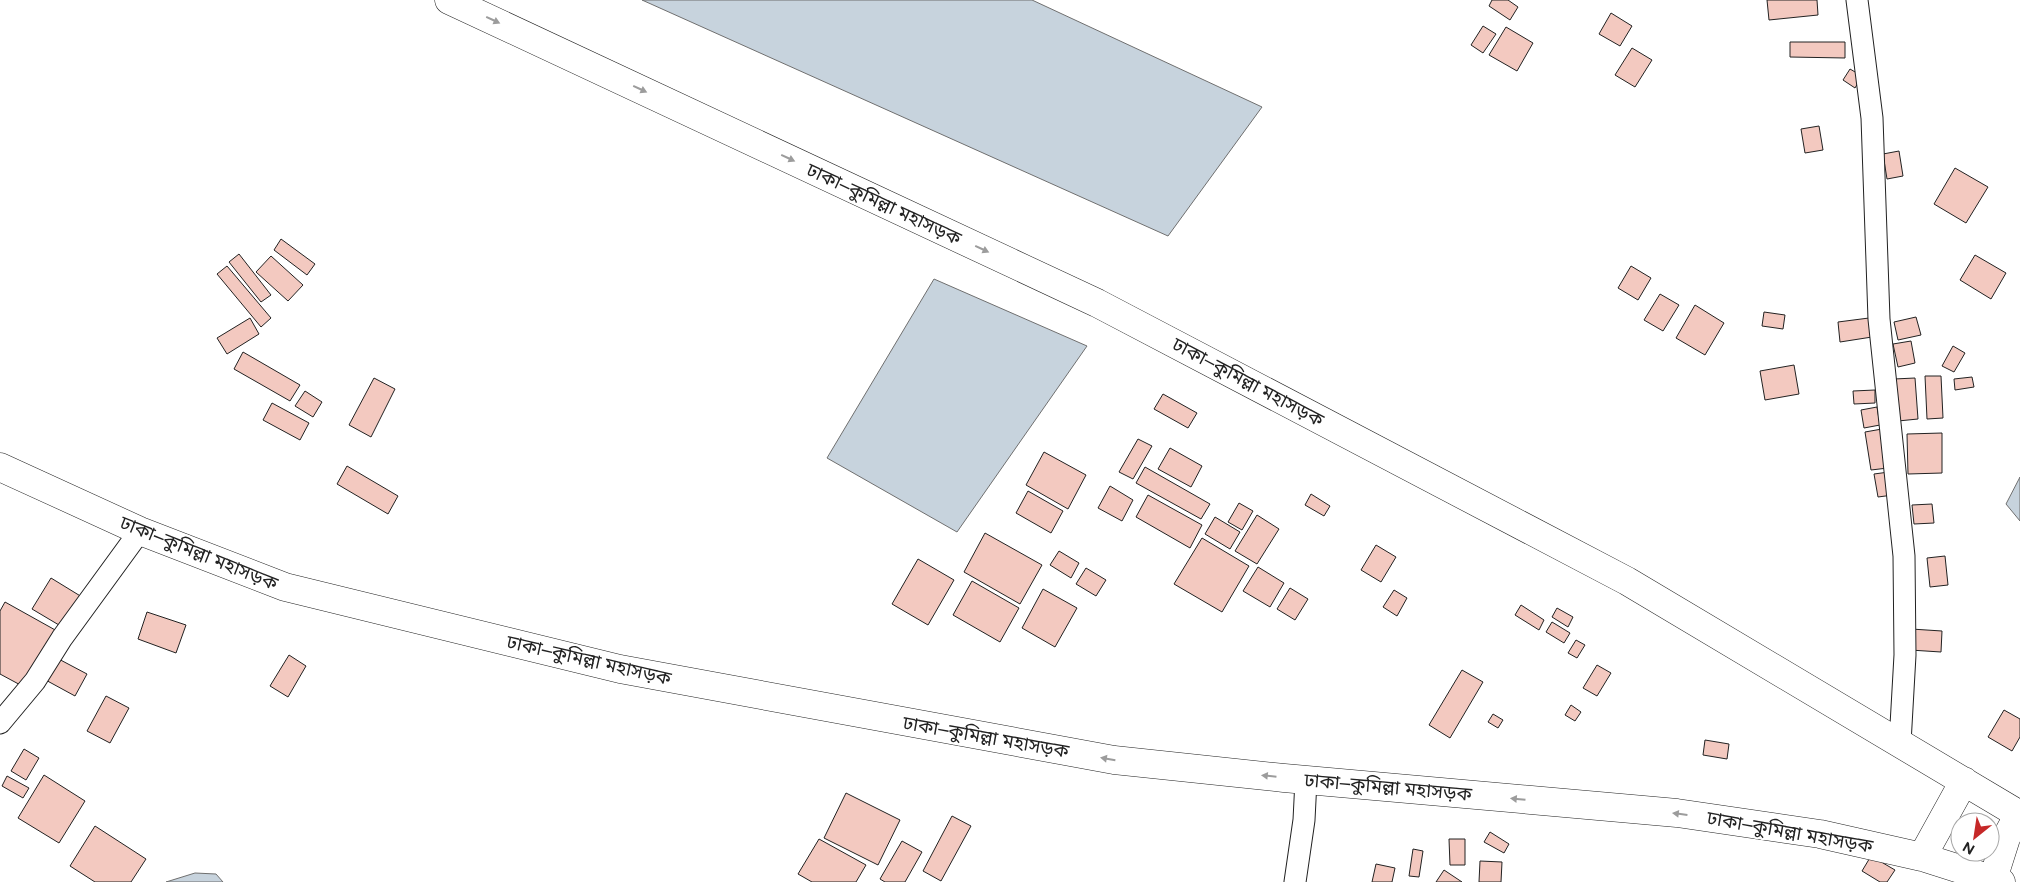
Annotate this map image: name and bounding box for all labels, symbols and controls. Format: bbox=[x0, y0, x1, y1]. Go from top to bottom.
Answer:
one-way arrow bbox=[486, 17, 500, 25]
one-way arrow bbox=[633, 86, 647, 94]
one-way arrow bbox=[780, 154, 795, 163]
street label: ঢাকা–কুমিল্লা মহাসড়ক bbox=[802, 158, 966, 250]
one-way arrow bbox=[975, 246, 989, 254]
street label: ঢাকা–কুমিল্লা মহাসড়ক bbox=[1167, 332, 1328, 432]
street label: ঢাকা–কুমিল্লা মহাসড়ক bbox=[116, 510, 282, 595]
street label: ঢাকা–কুমিল্লা মহাসড়ক bbox=[503, 630, 674, 690]
street label: ঢাকা–কুমিল্লা মহাসড়ক bbox=[900, 711, 1071, 763]
one-way arrow bbox=[1099, 754, 1115, 762]
street label: ঢাকা–কুমিল্লা মহাসড়ক bbox=[1302, 768, 1473, 806]
one-way arrow bbox=[1261, 772, 1277, 780]
one-way arrow bbox=[1510, 795, 1526, 803]
street label: ঢাকা–কুমিল্লা মহাসড়ক bbox=[1704, 806, 1875, 858]
one-way arrow bbox=[1672, 810, 1688, 818]
north arrow bbox=[1950, 812, 2000, 862]
text: N bbox=[1960, 838, 1978, 858]

